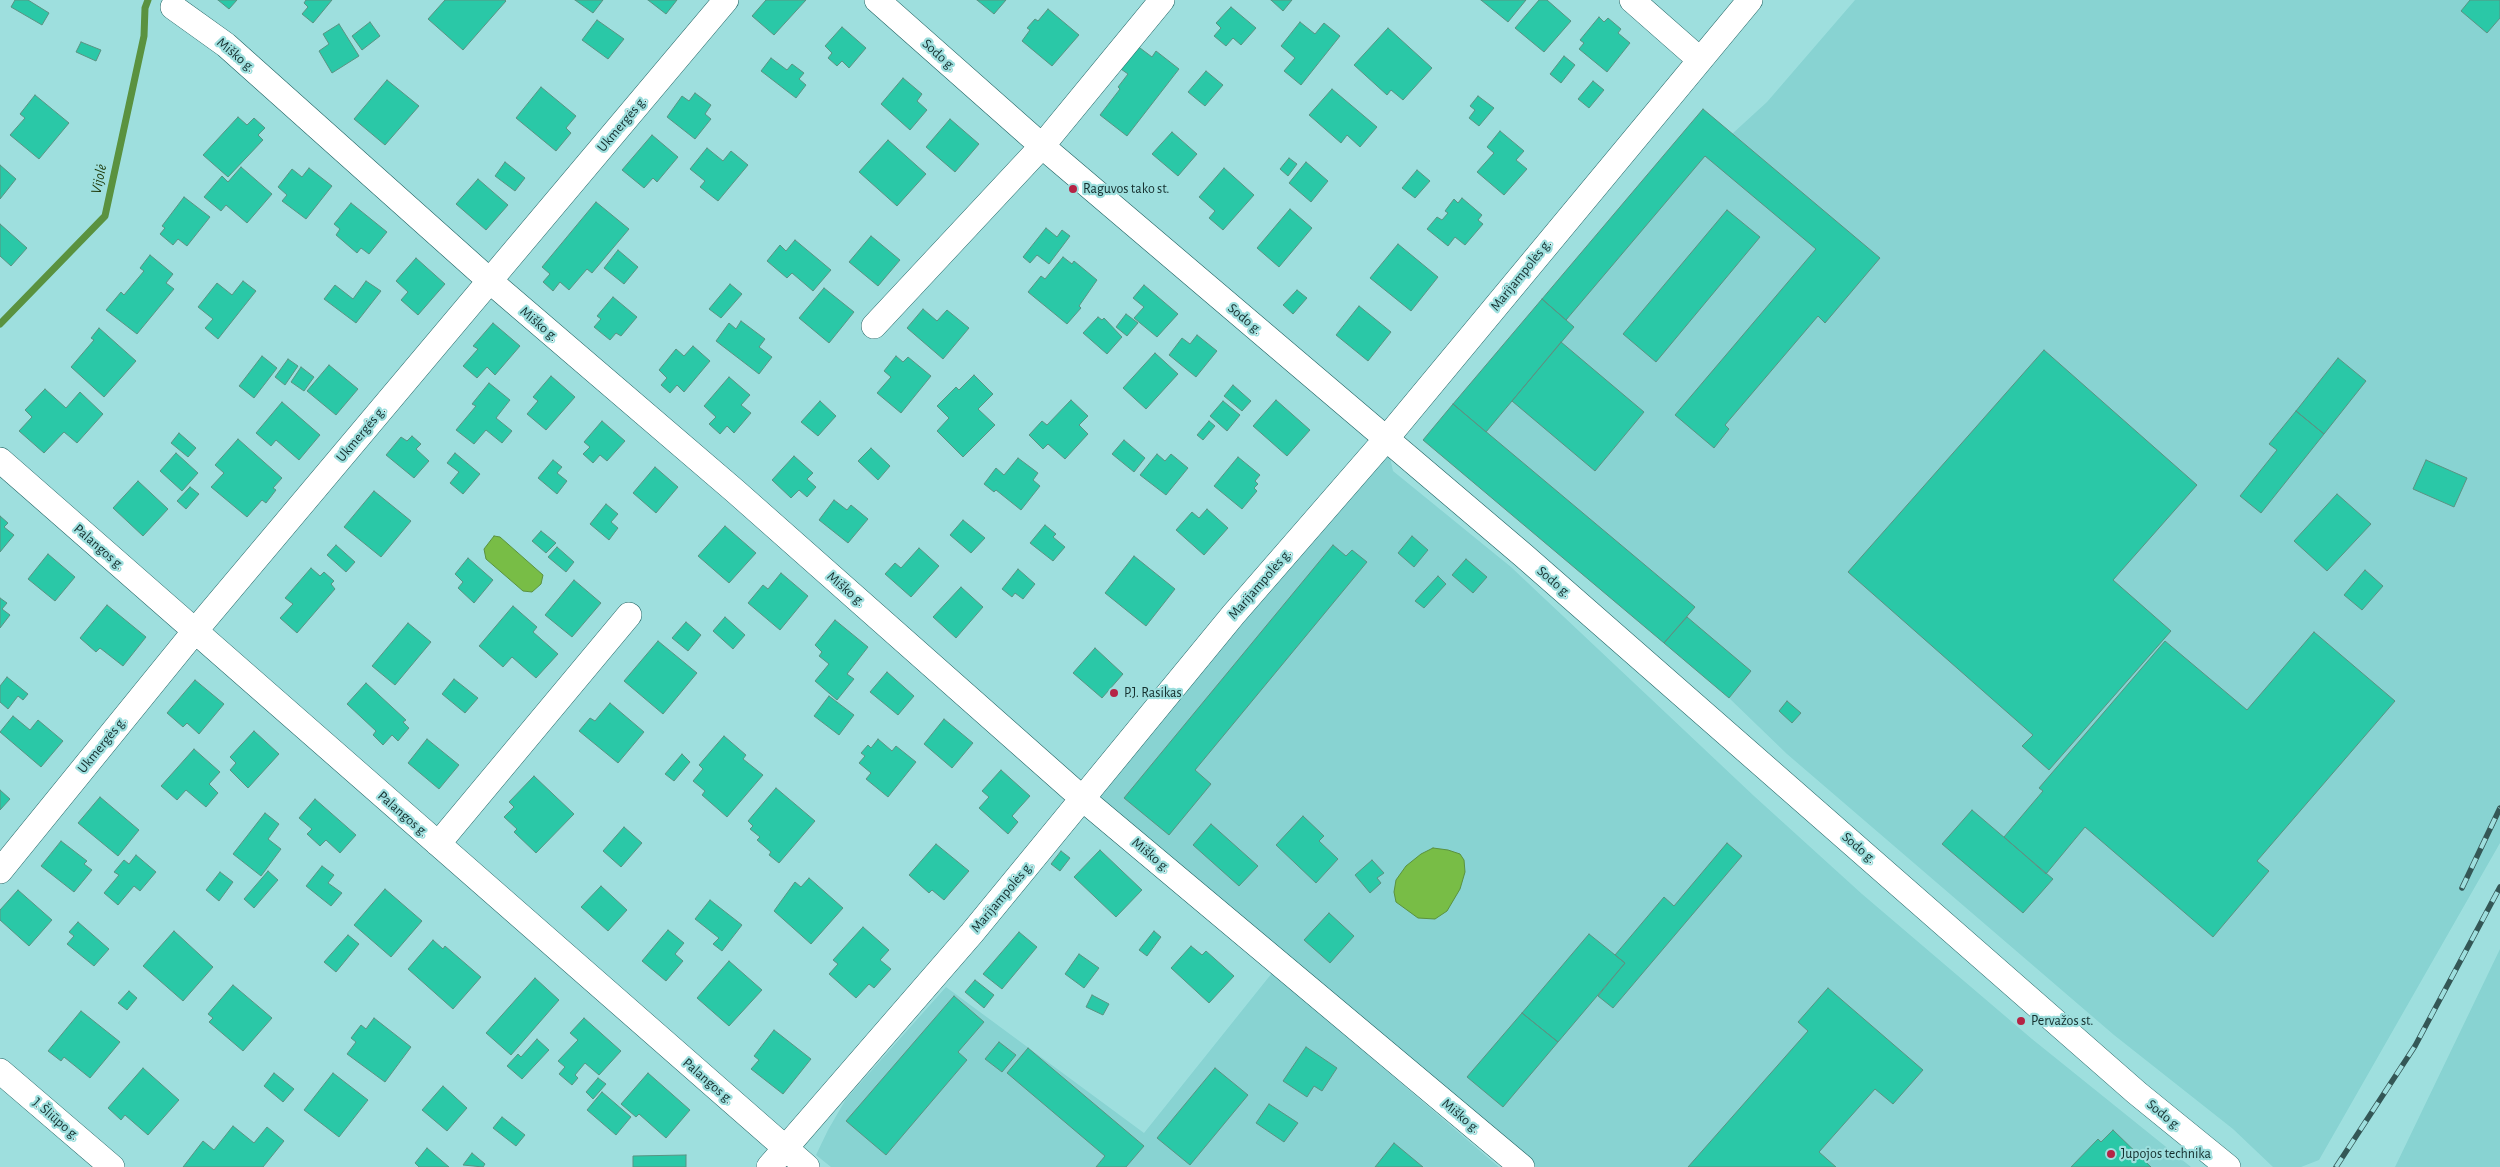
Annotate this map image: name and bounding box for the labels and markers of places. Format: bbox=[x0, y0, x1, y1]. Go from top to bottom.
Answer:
place label: Raguvos tako st. bbox=[1083, 181, 1170, 197]
marker: Raguvos tako st. bbox=[1067, 183, 1079, 195]
place label: P.J. Rasikas bbox=[1124, 685, 1182, 701]
marker: P.J. Rasikas bbox=[1108, 687, 1120, 699]
place label: Pervažos st. bbox=[2031, 1013, 2093, 1029]
marker: Pervažos st. bbox=[2015, 1015, 2027, 1027]
place label: Jupojos technika bbox=[2121, 1146, 2211, 1162]
marker: Jupojos technika bbox=[2105, 1148, 2117, 1160]

